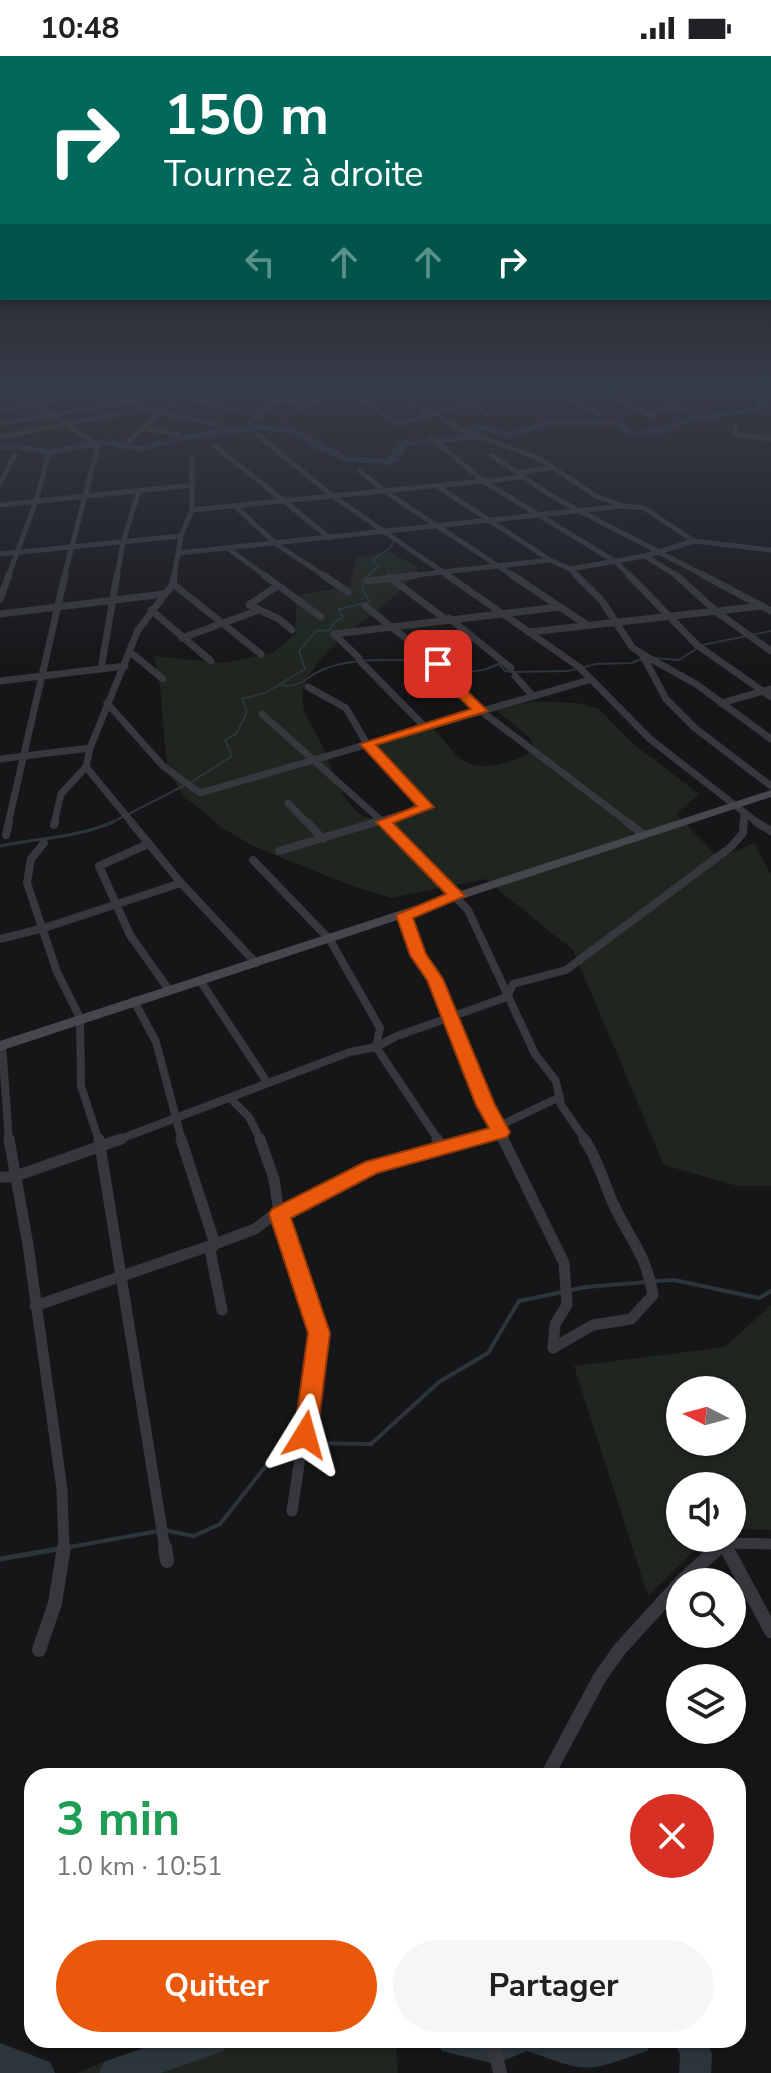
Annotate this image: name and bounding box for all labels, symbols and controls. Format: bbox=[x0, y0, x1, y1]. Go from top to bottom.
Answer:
text: 10:48 bbox=[40, 8, 119, 49]
text: 150 m bbox=[164, 77, 329, 154]
icon: right bbox=[32, 88, 136, 192]
text: Tournez à droite bbox=[164, 150, 423, 199]
icon: left bbox=[238, 240, 282, 284]
icon: ahead bbox=[322, 240, 366, 284]
icon: ahead bbox=[406, 240, 450, 284]
icon: right bbox=[490, 240, 534, 284]
pin bbox=[404, 630, 472, 698]
icon: arrive bbox=[416, 642, 460, 686]
north arrow bbox=[666, 1376, 746, 1456]
map controls bbox=[666, 1376, 746, 1744]
position arrow bbox=[263, 1393, 347, 1477]
button: sound bbox=[666, 1472, 746, 1552]
button: search bbox=[666, 1568, 746, 1648]
button: layers bbox=[666, 1664, 746, 1744]
text: 3 min bbox=[56, 1786, 180, 1852]
button: close bbox=[630, 1794, 714, 1878]
text: 1.0 km · 10:51 bbox=[56, 1849, 223, 1884]
button: Quitter bbox=[56, 1940, 377, 2032]
button: Partager bbox=[393, 1940, 714, 2032]

